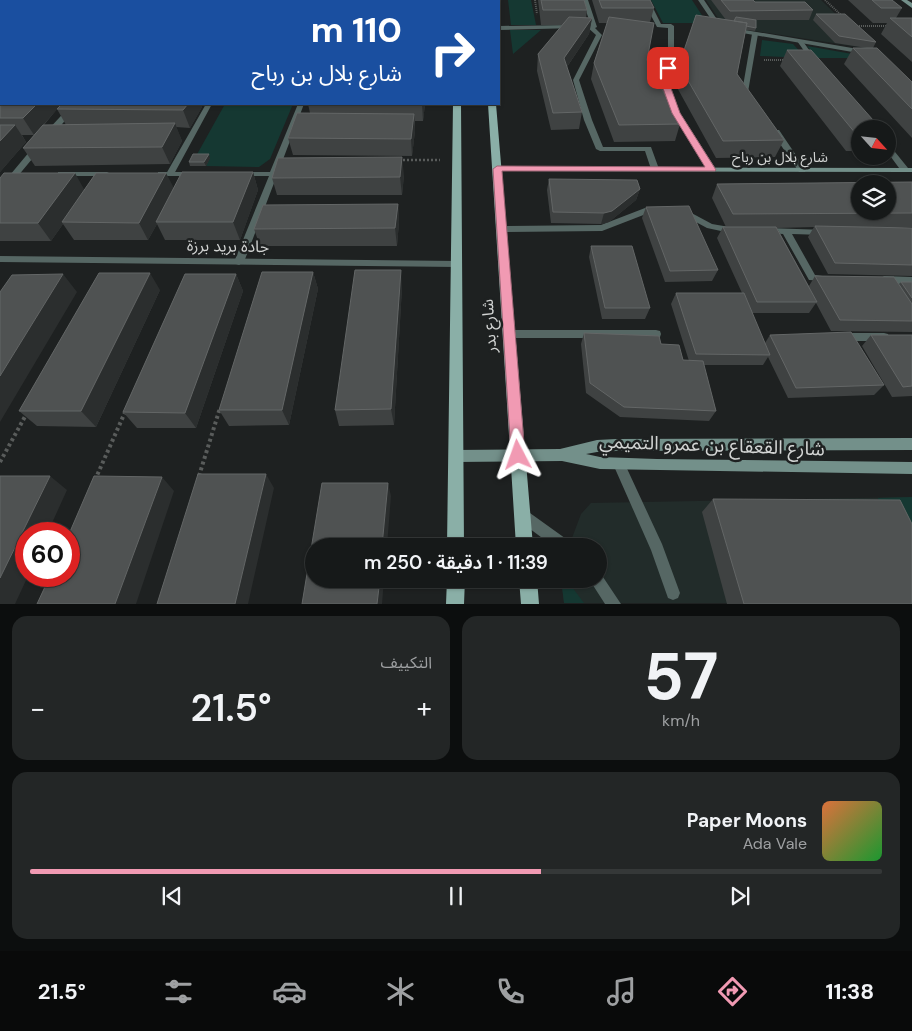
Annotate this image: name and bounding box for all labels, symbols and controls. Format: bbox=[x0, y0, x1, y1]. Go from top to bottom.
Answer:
text: 110 m bbox=[311, 7, 402, 53]
icon: right bbox=[420, 20, 485, 85]
pin bbox=[647, 47, 689, 89]
icon: arrive bbox=[654, 54, 682, 82]
text: شارع بلال بن رباح bbox=[251, 59, 402, 88]
north arrow bbox=[851, 120, 896, 165]
map controls bbox=[851, 120, 896, 220]
street label: شارع بلال بن رباح bbox=[732, 148, 828, 168]
button: layers bbox=[851, 175, 896, 220]
street label: جادة بريد برزة bbox=[187, 235, 269, 257]
street label: شارع بدر bbox=[477, 298, 503, 355]
position arrow bbox=[491, 428, 543, 480]
street label: شارع القعقاع بن عمرو التميمي bbox=[599, 429, 825, 464]
speed limit sign: 60 bbox=[15, 522, 80, 587]
text: 11:39 · 1 دقيقة · 250 m bbox=[364, 550, 548, 575]
text: 57 bbox=[644, 635, 718, 719]
text: التكييف bbox=[380, 652, 432, 673]
text: 21.5° bbox=[190, 683, 272, 733]
text: − bbox=[30, 690, 45, 727]
text: + bbox=[417, 690, 432, 727]
text: km/h bbox=[662, 710, 700, 731]
text: Paper Moons bbox=[687, 808, 807, 833]
text: Ada Vale bbox=[743, 833, 807, 854]
icon: previous bbox=[158, 882, 186, 910]
icon: pause bbox=[442, 882, 470, 910]
icon: next bbox=[726, 882, 754, 910]
icon: filters bbox=[161, 974, 196, 1009]
icon: car bbox=[272, 974, 307, 1009]
icon: climate bbox=[383, 974, 418, 1009]
icon: phone bbox=[493, 974, 528, 1009]
icon: music bbox=[604, 974, 639, 1009]
icon: directions bbox=[715, 974, 750, 1009]
text: 21.5° bbox=[38, 977, 86, 1006]
text: 11:38 bbox=[825, 977, 874, 1006]

